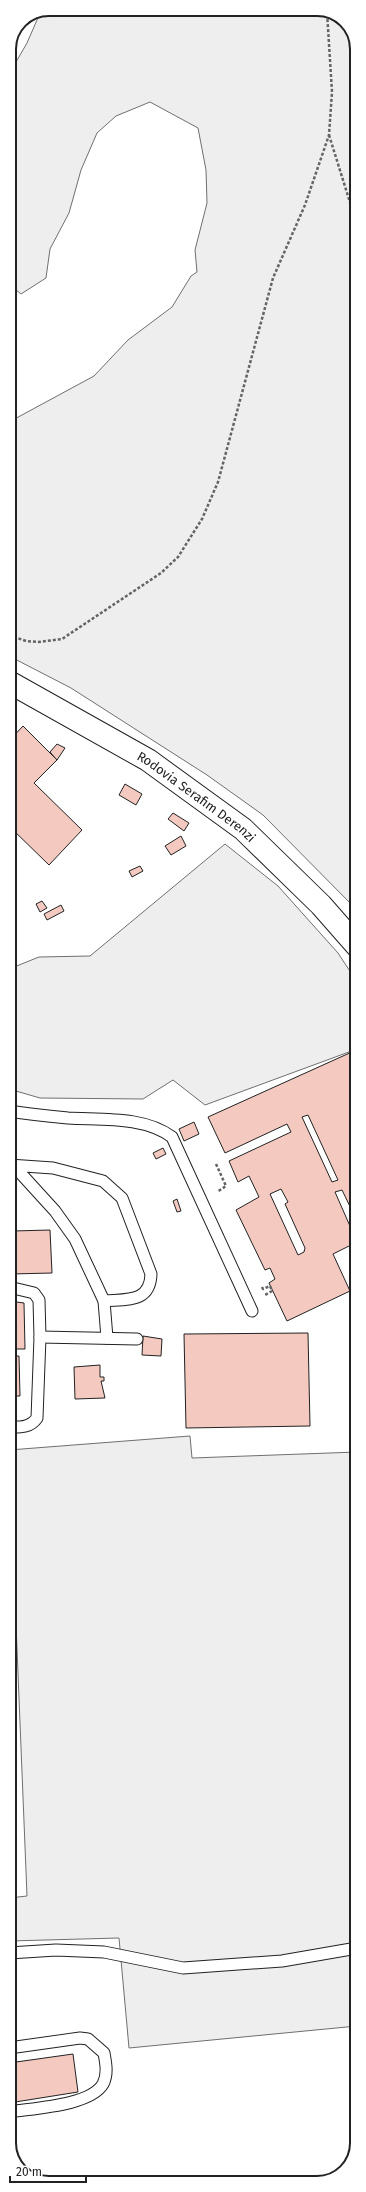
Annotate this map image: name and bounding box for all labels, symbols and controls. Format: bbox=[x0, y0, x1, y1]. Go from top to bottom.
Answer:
street label: Rodovia Serafim Derenzi bbox=[134, 748, 259, 845]
scale bar bbox=[10, 2158, 86, 2184]
text: 20 m bbox=[16, 2165, 42, 2179]

